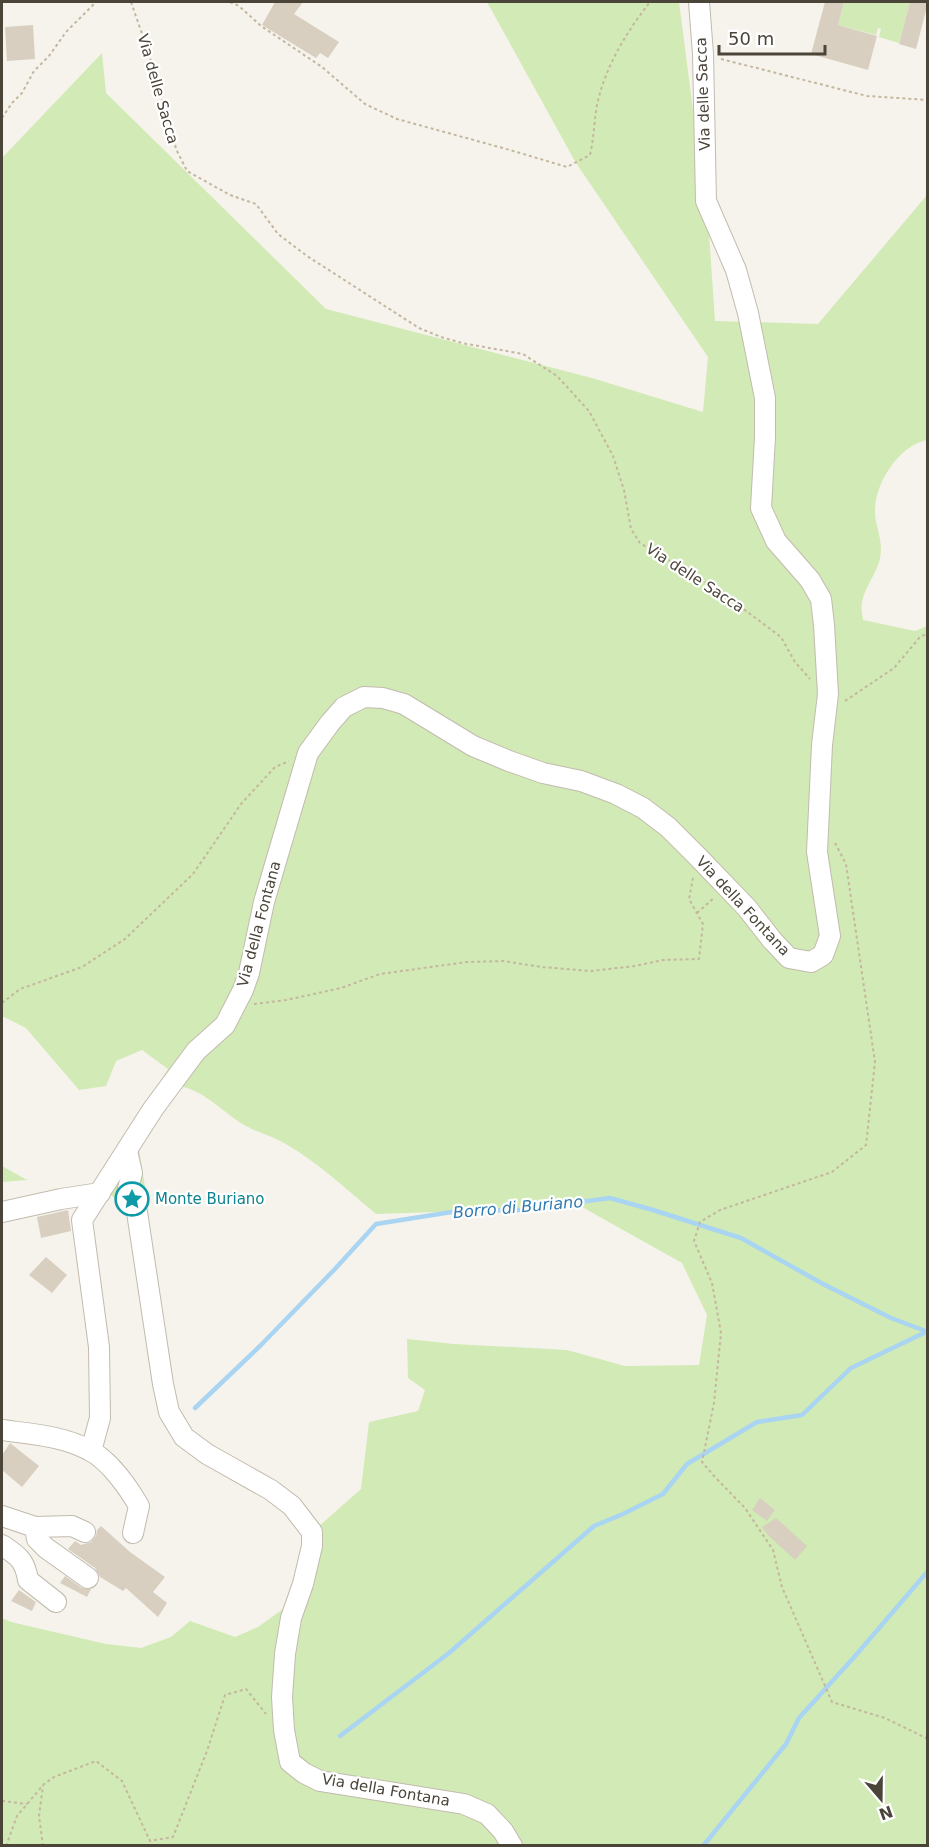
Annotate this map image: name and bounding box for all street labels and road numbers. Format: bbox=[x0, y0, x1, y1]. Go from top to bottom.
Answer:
street label: Via delle Sacca bbox=[134, 32, 182, 146]
street label: Via delle Sacca bbox=[692, 37, 714, 151]
street label: Via delle Sacca bbox=[642, 540, 748, 616]
street label: Via della Fontana bbox=[692, 852, 794, 960]
street label: Via della Fontana bbox=[234, 859, 284, 989]
street label: Via della Fontana bbox=[321, 1770, 451, 1810]

